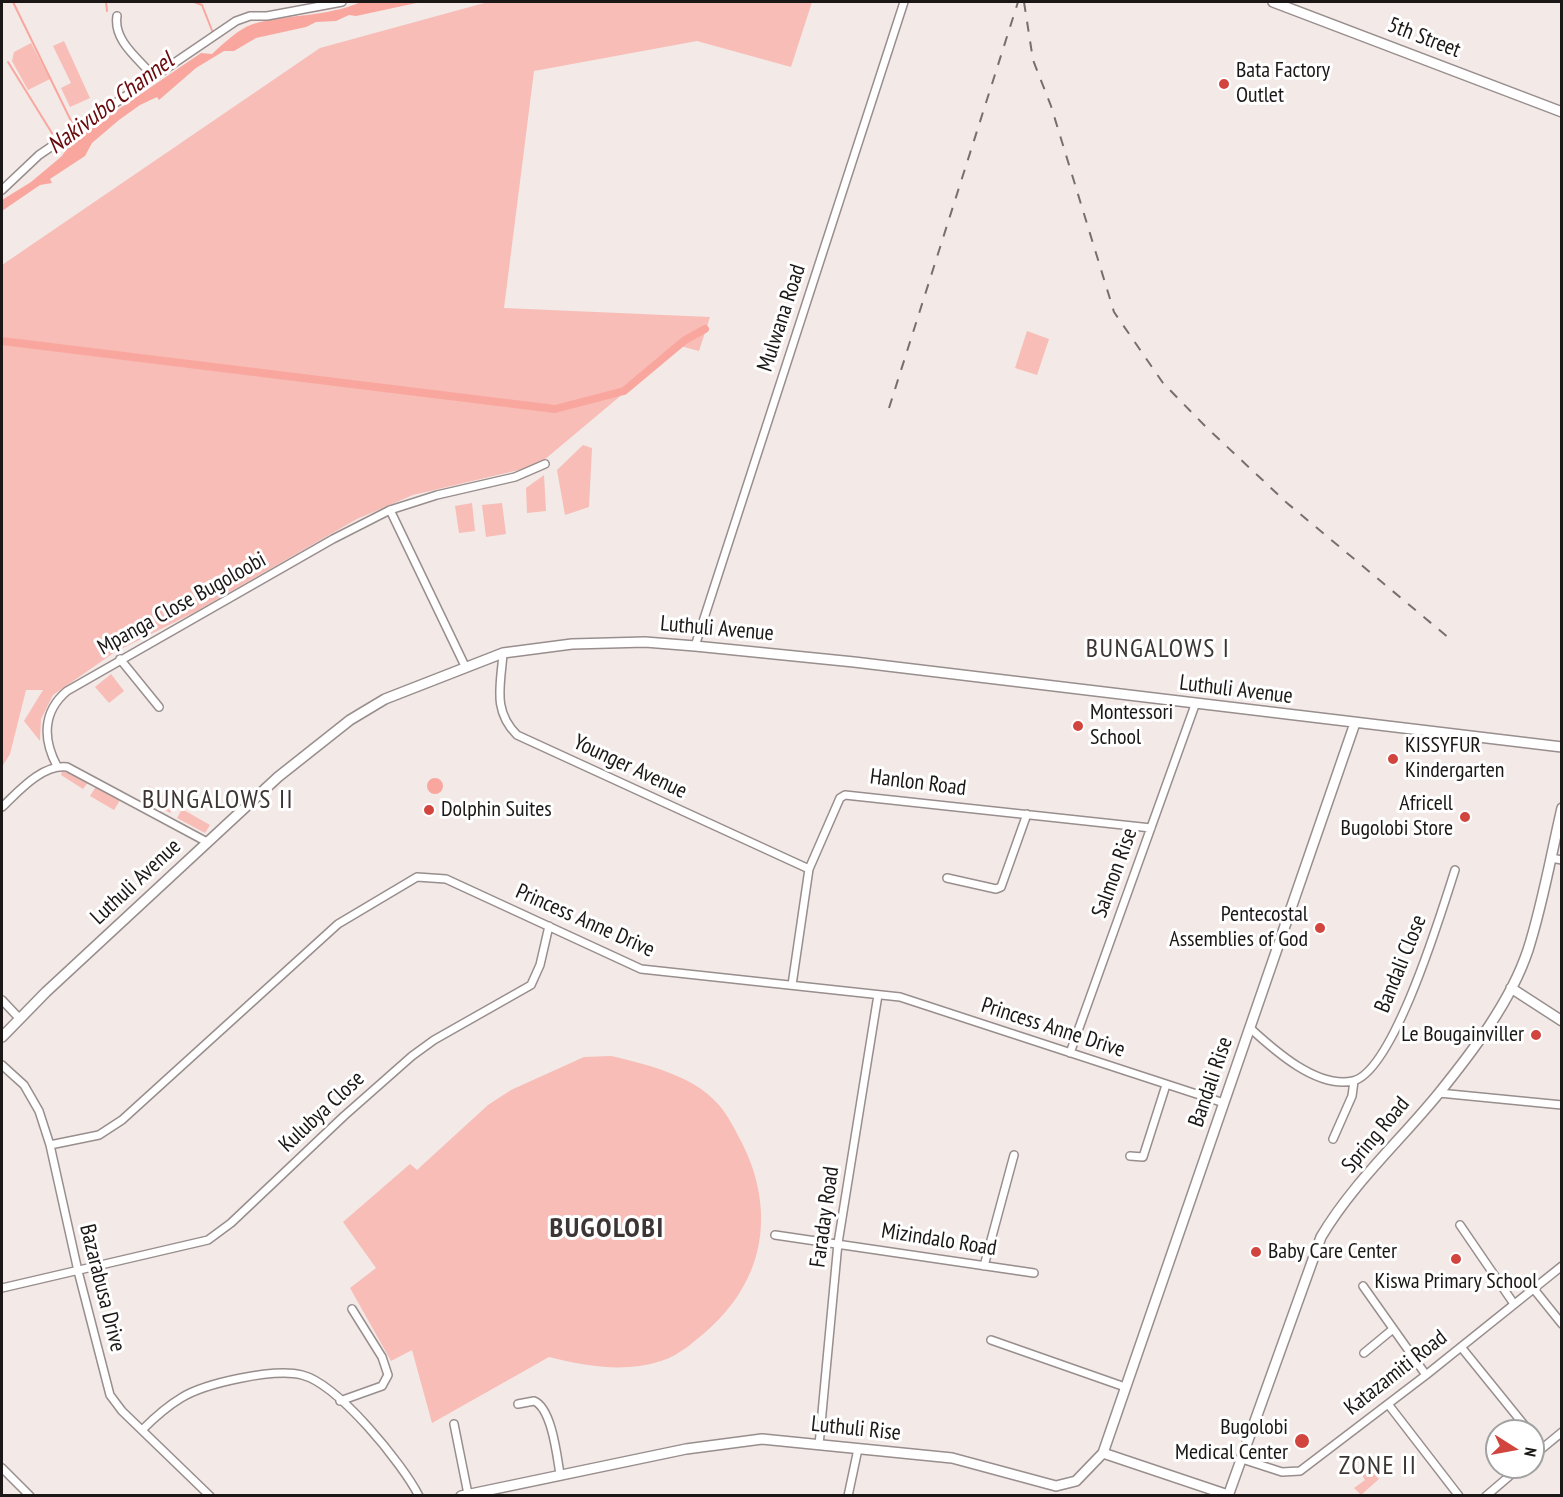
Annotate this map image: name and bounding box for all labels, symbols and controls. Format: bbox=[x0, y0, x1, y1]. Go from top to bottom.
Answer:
street label: 5th Street bbox=[1384, 12, 1464, 64]
water label: Nakivubo Channel bbox=[42, 47, 180, 161]
place label: Bata Factory Outlet bbox=[1236, 58, 1330, 110]
marker: Bata Factory Outlet bbox=[1217, 77, 1231, 91]
street label: Mulwana Road bbox=[752, 261, 812, 375]
street label: Mpanga Close Bugoloobi bbox=[93, 547, 271, 661]
street label: Luthuli Avenue bbox=[659, 611, 775, 647]
district label: BUNGALOWS I bbox=[1086, 634, 1230, 666]
street label: Luthuli Avenue bbox=[1178, 670, 1294, 710]
place label: Montessori School bbox=[1090, 700, 1173, 752]
marker: Montessori School bbox=[1071, 719, 1085, 733]
street label: Younger Avenue bbox=[569, 729, 691, 805]
place label: KISSYFUR Kindergarten bbox=[1405, 733, 1504, 784]
marker: KISSYFUR Kindergarten bbox=[1386, 752, 1400, 766]
street label: Hanlon Road bbox=[868, 764, 968, 802]
district label: BUNGALOWS II bbox=[142, 785, 294, 817]
place label: Africell Bugolobi Store bbox=[1341, 791, 1453, 842]
place label: Dolphin Suites bbox=[441, 797, 552, 823]
marker: Dolphin Suites bbox=[422, 803, 436, 817]
marker: Africell Bugolobi Store bbox=[1458, 810, 1472, 824]
street label: Salmon Rise bbox=[1087, 825, 1143, 921]
street label: Luthuli Avenue bbox=[85, 834, 187, 930]
street label: Princess Anne Drive bbox=[511, 879, 659, 963]
place label: Pentecostal Assemblies of God bbox=[1169, 902, 1308, 954]
street label: Bandali Close bbox=[1369, 911, 1433, 1017]
marker: Pentecostal Assemblies of God bbox=[1313, 921, 1327, 935]
street label: Princess Anne Drive bbox=[978, 992, 1128, 1064]
place label: Le Bougainviller bbox=[1401, 1022, 1524, 1048]
marker: Le Bougainviller bbox=[1529, 1028, 1543, 1042]
street label: Bandali Rise bbox=[1183, 1033, 1239, 1131]
street label: Kulubya Close bbox=[274, 1066, 370, 1158]
street label: Spring Road bbox=[1337, 1092, 1415, 1178]
street label: Faraday Road bbox=[805, 1165, 845, 1269]
district label: BUGOLOBI bbox=[549, 1212, 665, 1246]
street label: Mizindalo Road bbox=[880, 1218, 998, 1262]
street label: Bazarabusa Drive bbox=[73, 1221, 131, 1355]
place label: Baby Care Center bbox=[1268, 1239, 1397, 1265]
marker: Baby Care Center bbox=[1249, 1245, 1263, 1259]
marker: Kiswa Primary School bbox=[1449, 1252, 1463, 1266]
place label: Kiswa Primary School bbox=[1375, 1269, 1537, 1295]
street label: Katazamiti Road bbox=[1339, 1325, 1453, 1421]
street label: Luthuli Rise bbox=[810, 1411, 902, 1447]
place label: Bugolobi Medical Center bbox=[1175, 1415, 1288, 1466]
north arrow bbox=[1485, 1419, 1545, 1479]
marker: Bugolobi Medical Center bbox=[1293, 1432, 1311, 1450]
text: N bbox=[1520, 1446, 1541, 1458]
district label: ZONE II bbox=[1339, 1451, 1417, 1483]

